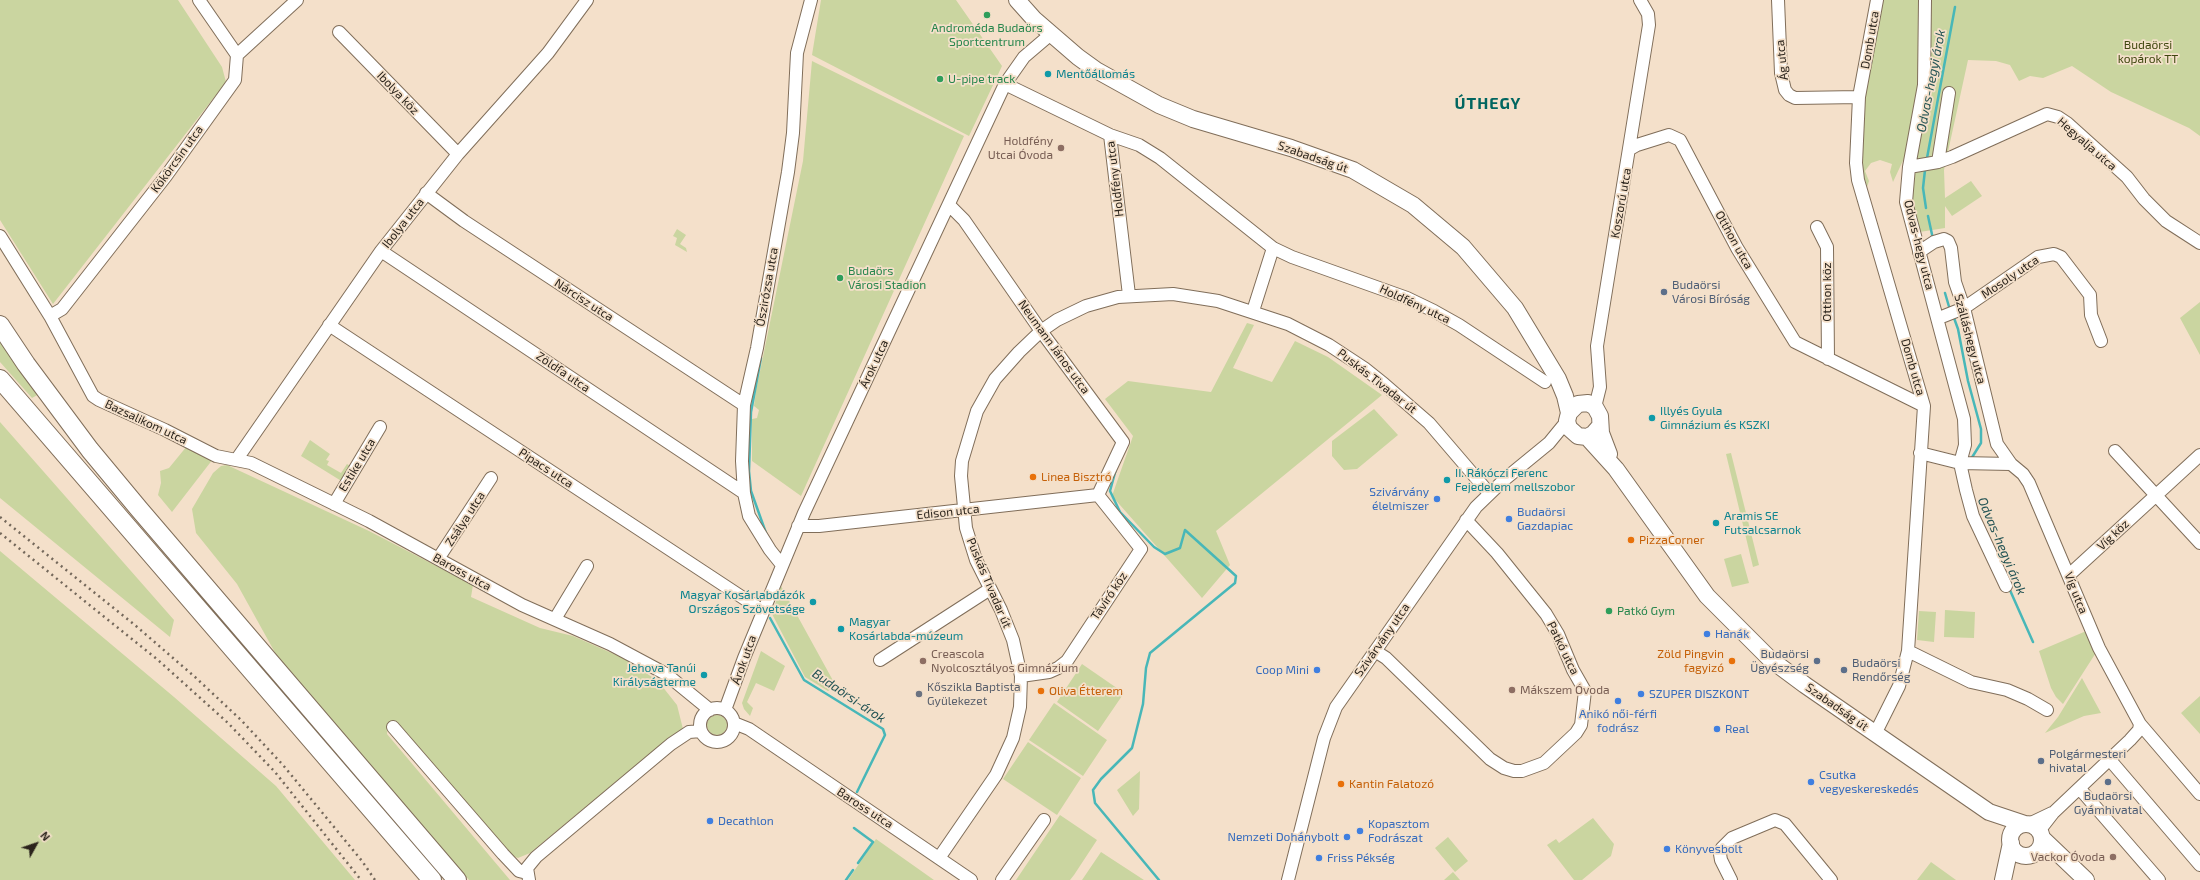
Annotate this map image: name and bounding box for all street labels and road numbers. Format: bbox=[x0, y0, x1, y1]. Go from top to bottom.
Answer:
street label: Domb utca bbox=[1858, 10, 1882, 70]
street label: Ág utca bbox=[1773, 39, 1791, 81]
street label: Ibolya köz bbox=[374, 68, 422, 118]
street label: Hegyalja utca bbox=[2054, 114, 2120, 174]
street label: Kökörcsin utca bbox=[148, 123, 206, 195]
street label: Szabadság út bbox=[1276, 138, 1350, 176]
street label: Holdfény utca bbox=[1103, 140, 1127, 218]
street label: Koszorú utca bbox=[1608, 167, 1634, 239]
street label: Ibolya utca bbox=[379, 195, 427, 251]
street label: Odvas-hegy utca bbox=[1901, 198, 1937, 292]
street label: Otthon utca bbox=[1712, 208, 1756, 272]
street label: Őszirózsa utca bbox=[753, 246, 781, 328]
street label: Mosoly utca bbox=[1978, 252, 2042, 302]
street label: Otthon köz bbox=[1820, 262, 1834, 322]
street label: Nárcisz utca bbox=[552, 276, 616, 324]
street label: Holdfény utca bbox=[1377, 281, 1453, 327]
street label: Szálláshegy utca bbox=[1951, 293, 1989, 385]
street label: Neumann János utca bbox=[1015, 297, 1093, 397]
street label: Domb utca bbox=[1898, 337, 1928, 397]
street label: Árok utca bbox=[857, 338, 891, 390]
street label: Puskás Tivadar út bbox=[1334, 346, 1420, 416]
street label: Zöldfa utca bbox=[533, 349, 593, 395]
street label: Bazsalikom utca bbox=[103, 397, 189, 447]
street label: Estike utca bbox=[336, 436, 378, 494]
street label: Pipacs utca bbox=[516, 445, 576, 491]
street label: Zsálya utca bbox=[442, 489, 488, 549]
street label: Edison utca bbox=[916, 502, 980, 522]
street label: Víg köz bbox=[2094, 517, 2132, 553]
street label: Puskás Tivadar út bbox=[963, 536, 1015, 630]
street label: Baross utca bbox=[430, 550, 494, 594]
street label: Távíró köz bbox=[1088, 569, 1130, 623]
street label: Víg utca bbox=[2061, 570, 2091, 616]
street label: Szivárvány utca bbox=[1351, 601, 1413, 679]
street label: Patkó utca bbox=[1544, 619, 1582, 677]
street label: Árok utca bbox=[728, 633, 760, 687]
street label: Szabadság út bbox=[1803, 680, 1871, 734]
street label: Baross utca bbox=[834, 784, 896, 832]

